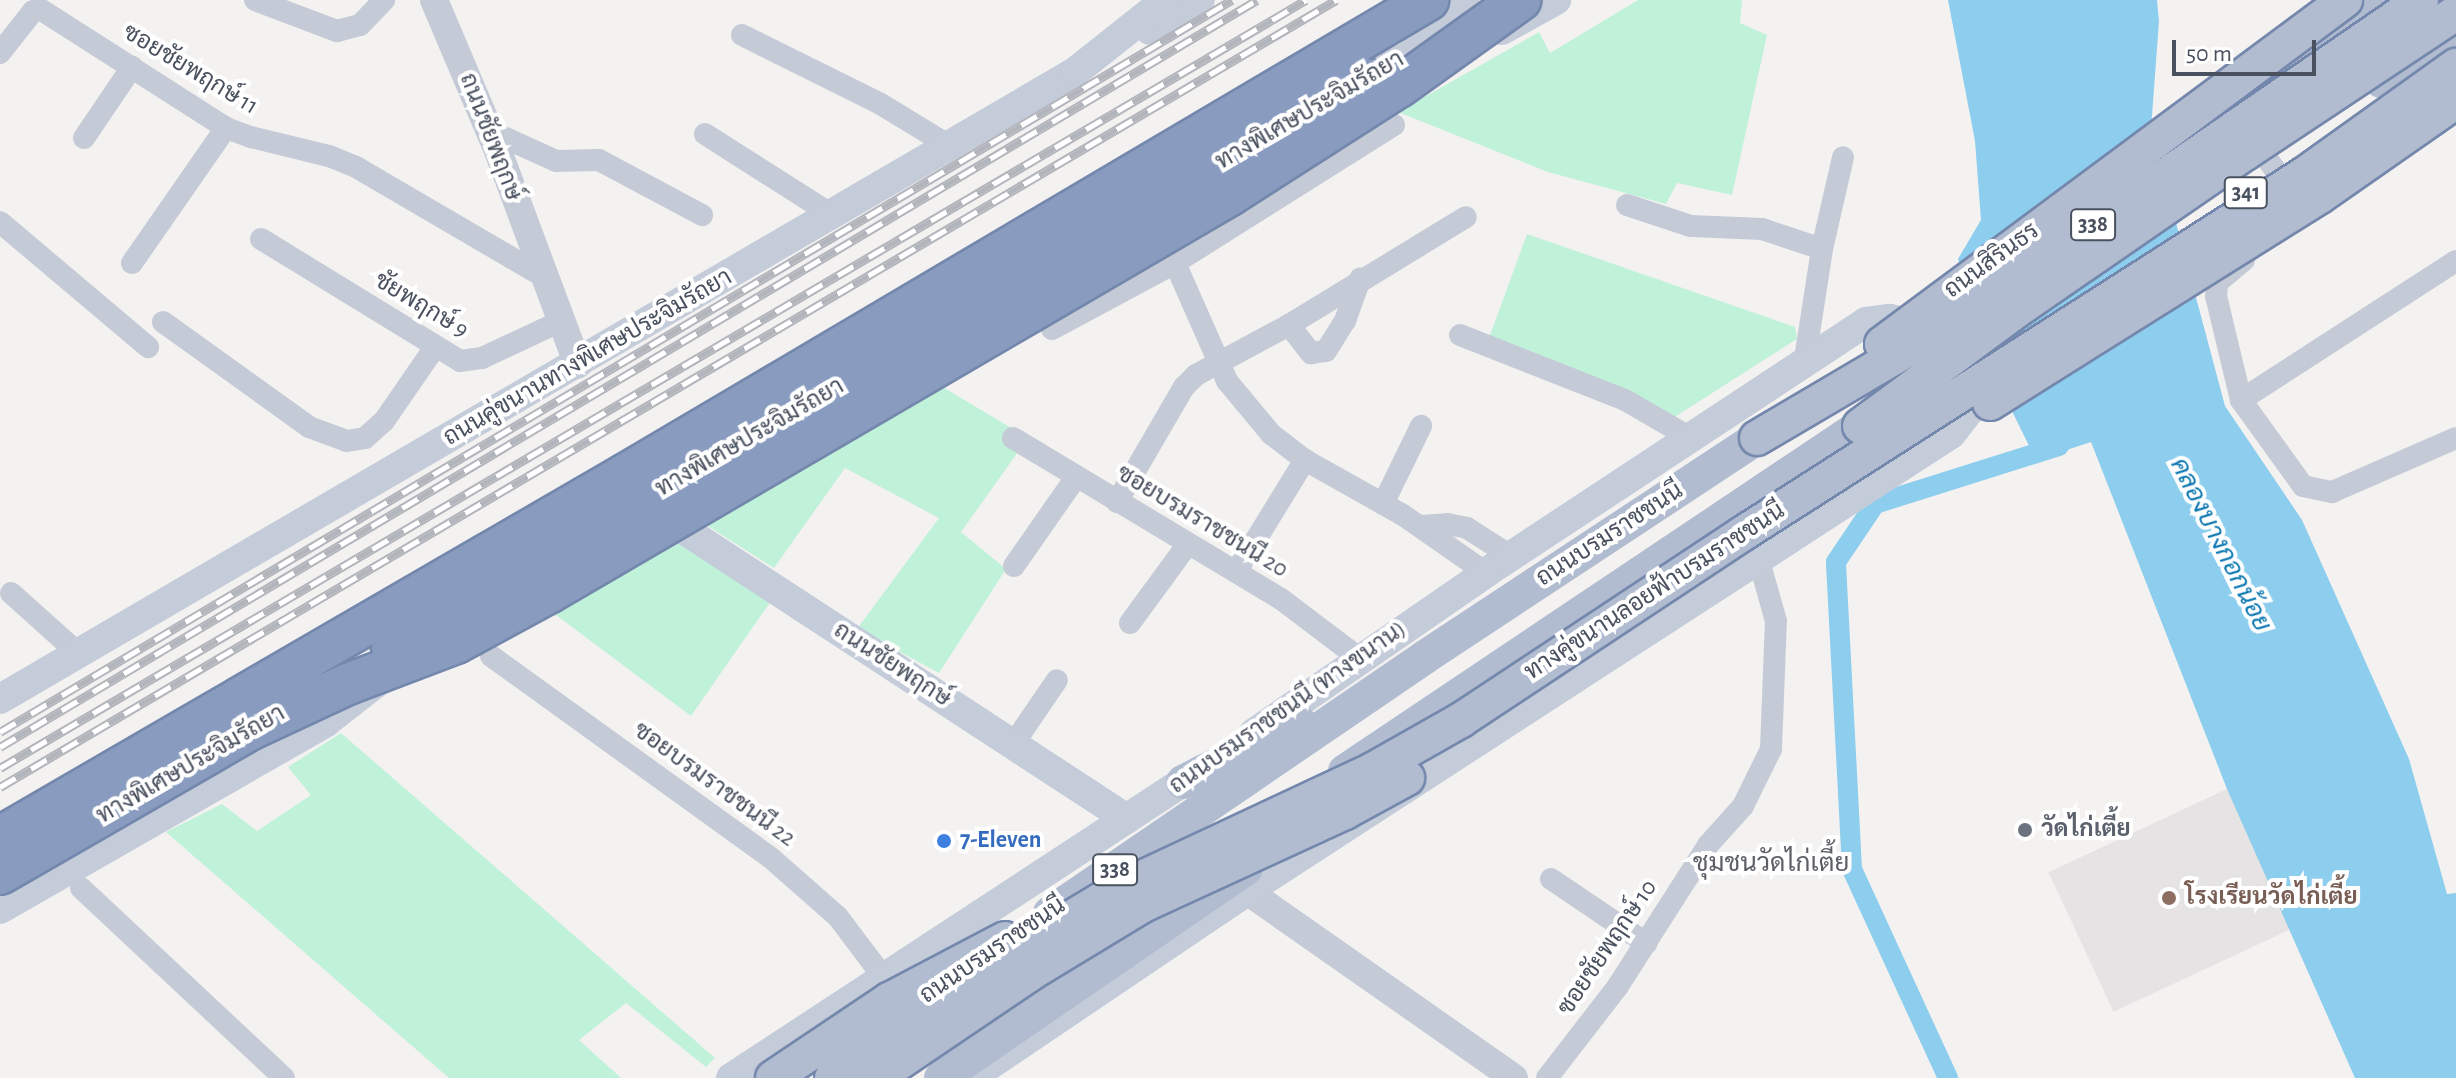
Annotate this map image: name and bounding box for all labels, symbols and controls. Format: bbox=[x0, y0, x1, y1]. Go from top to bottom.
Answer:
street label: ซอยชัยพฤกษ์ 11 bbox=[117, 18, 263, 122]
scale bar bbox=[2176, 24, 2320, 74]
text: 50 m bbox=[2186, 42, 2232, 66]
street label: ทางพิเศษประจิมรัถยา bbox=[1211, 45, 1409, 177]
street label: ถนนชัยพฤกษ์ bbox=[453, 69, 527, 205]
road number: 341 bbox=[2222, 175, 2270, 211]
road number: 338 bbox=[2069, 207, 2117, 243]
street label: ถนนสิรินธร bbox=[1939, 217, 2045, 305]
street label: ถนนคู่ขนานทางพิเศษประจิมรัถยา bbox=[439, 263, 737, 453]
street label: ชัยพฤกษ์ 9 bbox=[369, 267, 473, 345]
street label: ทางพิเศษประจิมรัถยา bbox=[651, 372, 849, 504]
water label: คลองบางกอกน้อย bbox=[2163, 453, 2277, 637]
street label: ซอยบรมราชชนนี 20 bbox=[1111, 459, 1293, 585]
street label: ถนนบรมราชชนนี bbox=[1531, 477, 1689, 593]
street label: ทางคู่ขนานลอยฟ้าบรมราชชนนี bbox=[1519, 497, 1791, 687]
street label: ถนนบรมราชชนนี (ทางขนาน) bbox=[1164, 615, 1412, 801]
street label: ถนนชัยพฤกษ์ bbox=[828, 616, 956, 714]
street label: ทางพิเศษประจิมรัถยา bbox=[92, 699, 290, 831]
street label: ซอยบรมราชชนนี 22 bbox=[627, 717, 801, 853]
place label: วัดไก่เตี้ย bbox=[2041, 816, 2131, 844]
marker: วัดไก่เตี้ย bbox=[2016, 821, 2034, 839]
place label: 7-Eleven bbox=[960, 827, 1041, 855]
marker: 7-Eleven bbox=[935, 832, 953, 850]
district label: ชุมชนวัดไก่เตี้ย bbox=[1693, 848, 1849, 880]
road number: 338 bbox=[1091, 852, 1139, 888]
street label: ซอยชัยพฤกษ์ 10 bbox=[1552, 875, 1664, 1021]
place label: โรงเรียนวัดไก่เตี้ย bbox=[2185, 884, 2357, 912]
marker: โรงเรียนวัดไก่เตี้ย bbox=[2160, 889, 2178, 907]
street label: ถนนบรมราชชนนี bbox=[915, 892, 1071, 1010]

